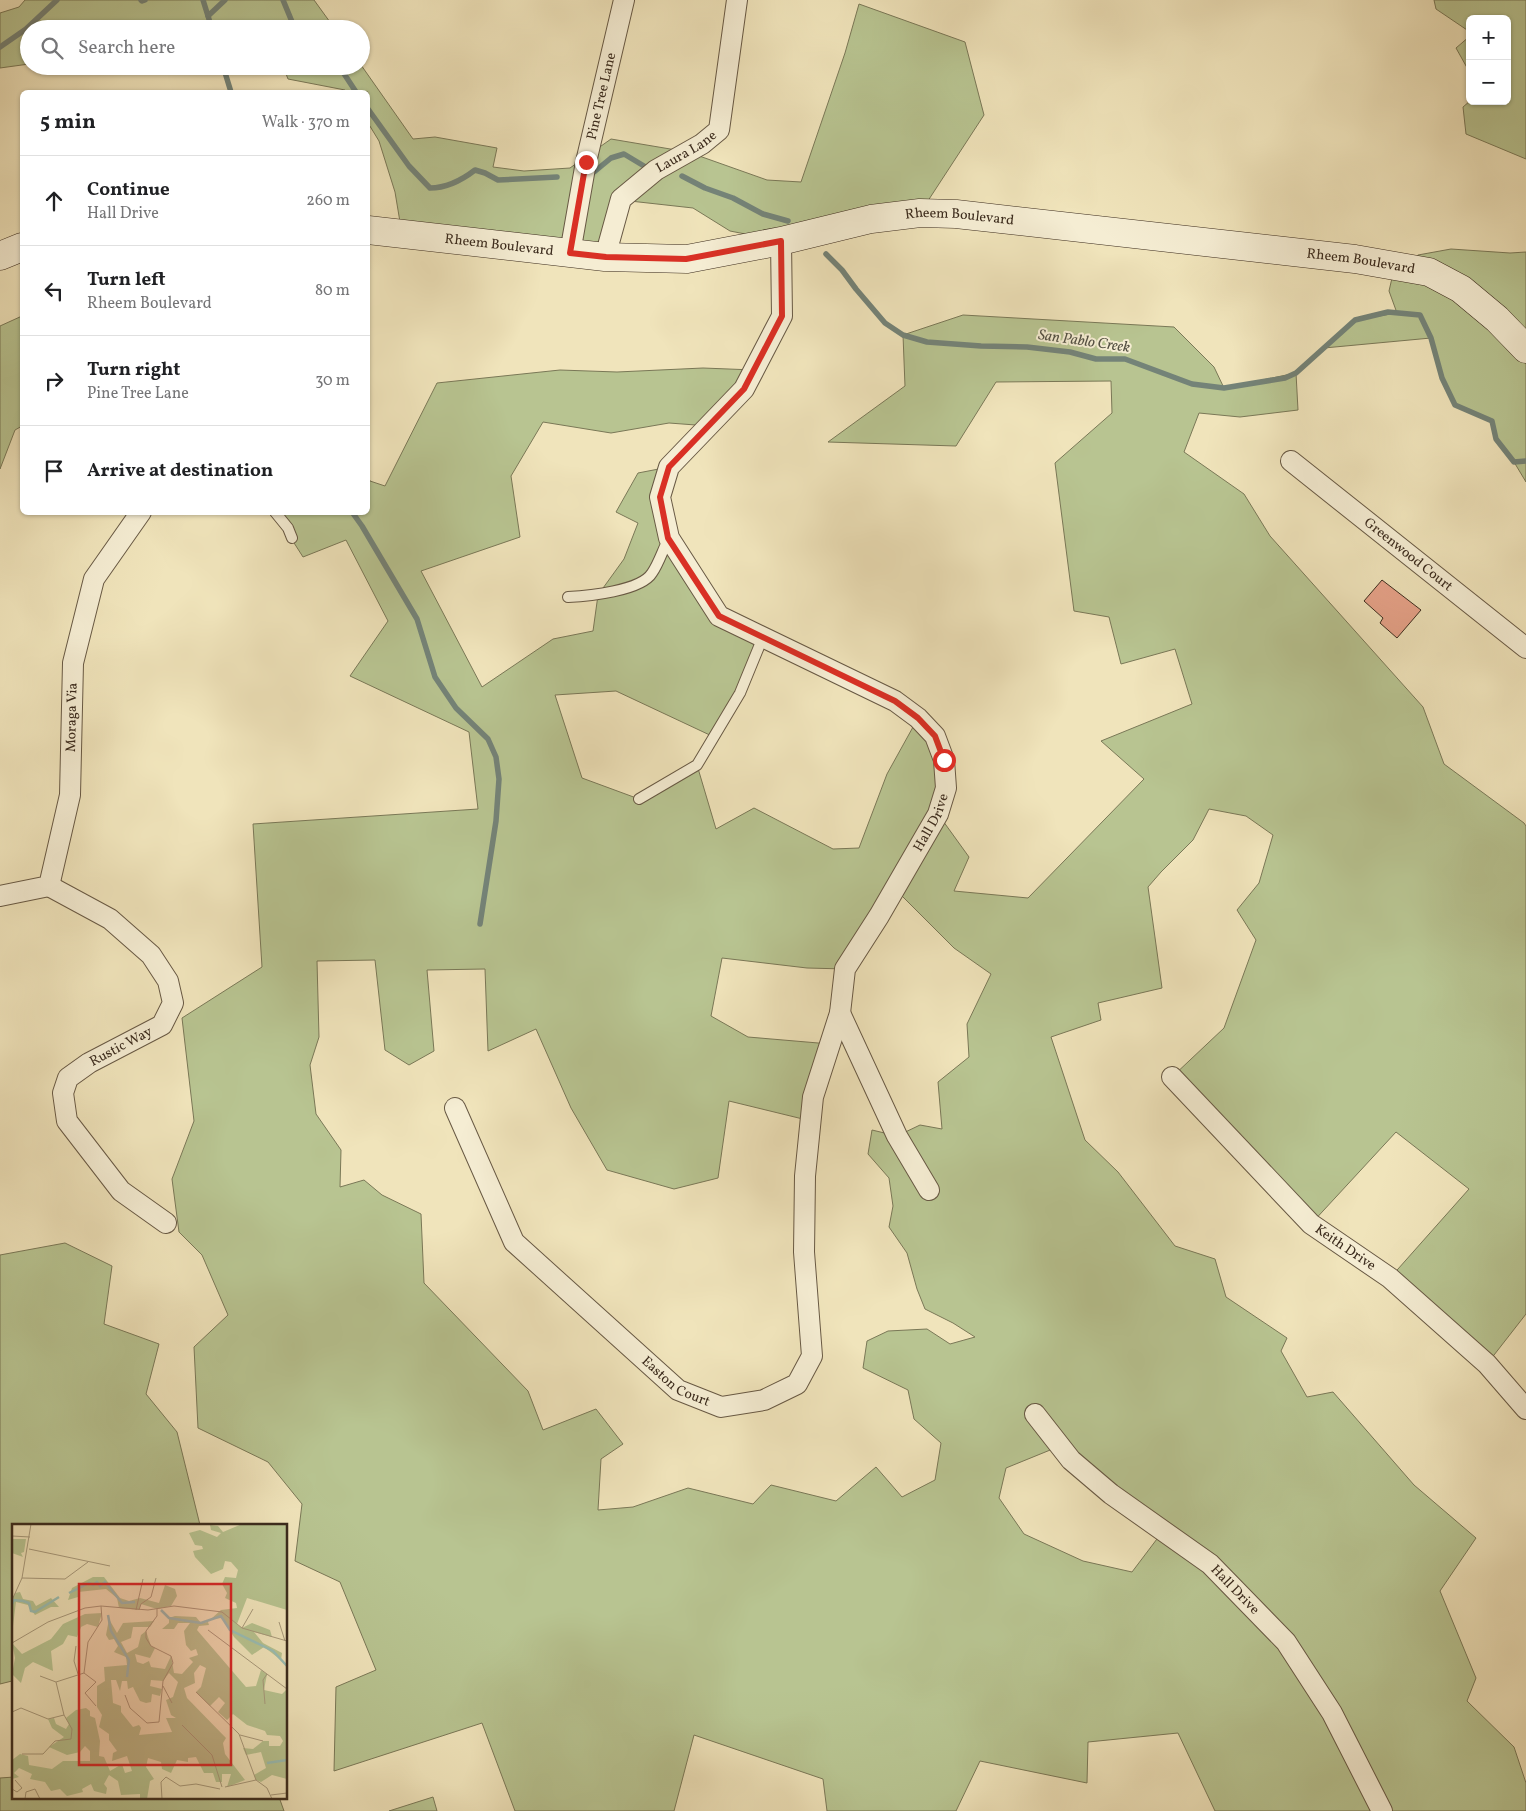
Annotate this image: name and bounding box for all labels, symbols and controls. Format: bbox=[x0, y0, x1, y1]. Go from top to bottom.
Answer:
map controls bbox=[1466, 15, 1511, 105]
button: + bbox=[1466, 15, 1511, 60]
search box bbox=[20, 20, 370, 75]
icon: search bbox=[38, 34, 66, 62]
text: Search here bbox=[78, 35, 175, 61]
street label: Pine Tree Lane bbox=[582, 50, 621, 142]
button: − bbox=[1466, 60, 1511, 105]
text: 5 min bbox=[40, 108, 96, 137]
text: Walk · 370 m bbox=[262, 112, 350, 134]
street label: Laura Lane bbox=[652, 126, 721, 178]
route end bbox=[575, 151, 598, 174]
text: Continue bbox=[87, 177, 170, 203]
icon: ahead bbox=[40, 187, 68, 215]
text: 260 m bbox=[306, 190, 350, 212]
text: Hall Drive bbox=[87, 203, 159, 225]
street label: Rheem Boulevard bbox=[904, 203, 1015, 230]
street label: Rheem Boulevard bbox=[444, 229, 555, 261]
street label: Rheem Boulevard bbox=[1306, 244, 1417, 279]
text: Turn left bbox=[87, 267, 166, 293]
icon: left bbox=[40, 277, 68, 305]
text: 80 m bbox=[315, 280, 350, 302]
text: Rheem Boulevard bbox=[87, 293, 212, 315]
water label: San Pablo Creek bbox=[1037, 325, 1131, 359]
text: Turn right bbox=[87, 357, 180, 383]
icon: right bbox=[40, 367, 68, 395]
text: 30 m bbox=[315, 370, 350, 392]
text: Pine Tree Lane bbox=[87, 383, 189, 405]
icon: arrive bbox=[40, 457, 68, 485]
text: Arrive at destination bbox=[87, 458, 273, 484]
street label: Greenwood Court bbox=[1360, 513, 1457, 596]
street label: Moraga Via bbox=[61, 682, 82, 752]
route start bbox=[933, 749, 956, 772]
street label: Hall Drive bbox=[909, 791, 953, 855]
street label: Rustic Way bbox=[86, 1022, 156, 1071]
street label: Keith Drive bbox=[1311, 1220, 1380, 1275]
street label: Easton Court bbox=[637, 1352, 713, 1411]
inset map bbox=[12, 1524, 288, 1798]
street label: Hall Drive bbox=[1206, 1560, 1264, 1619]

